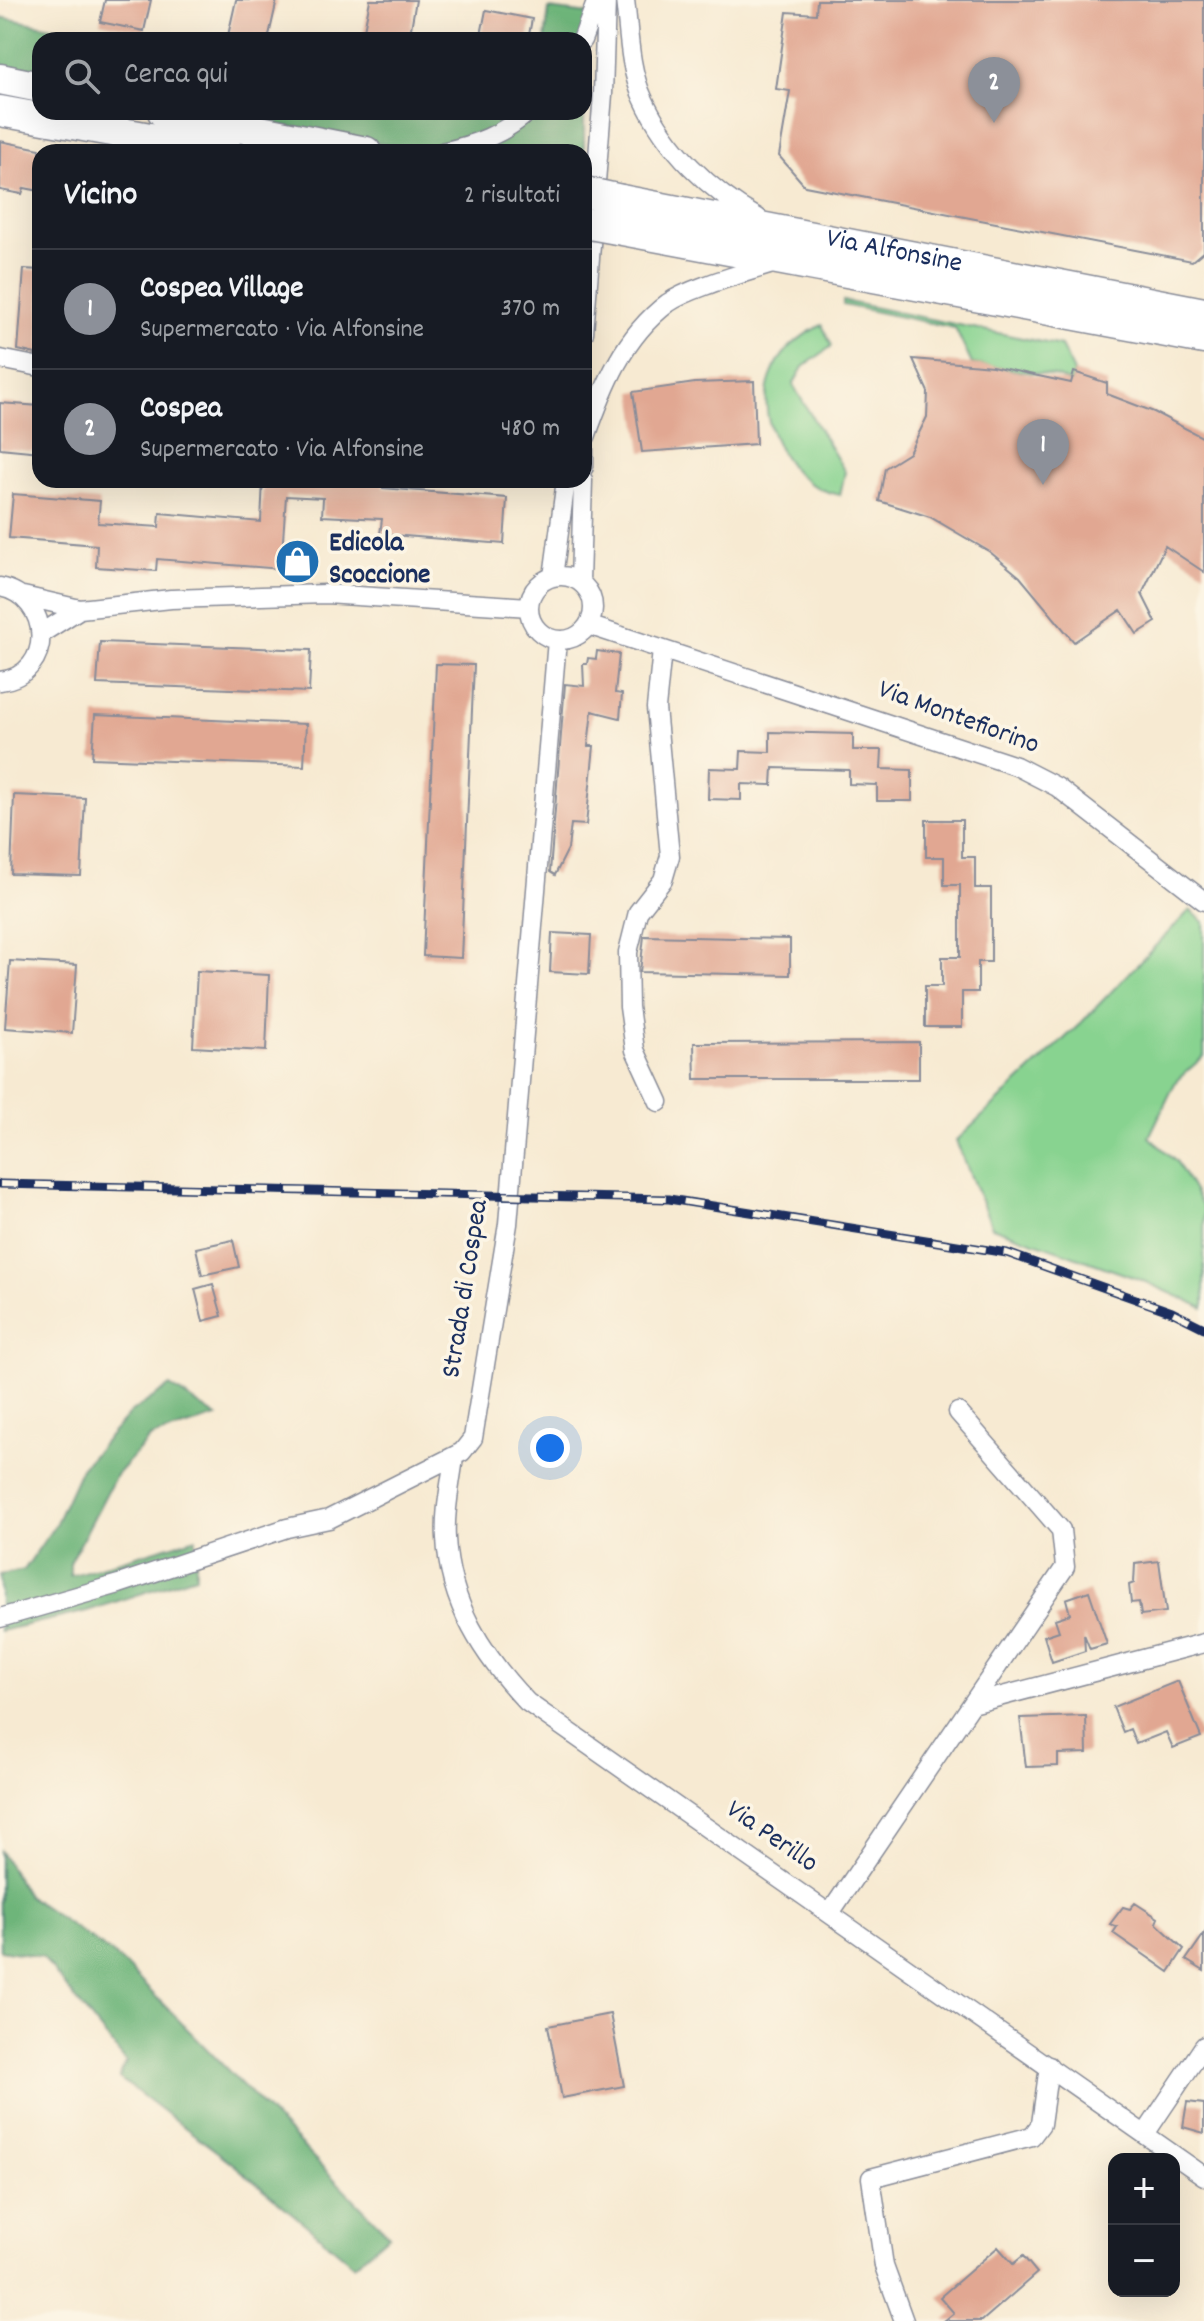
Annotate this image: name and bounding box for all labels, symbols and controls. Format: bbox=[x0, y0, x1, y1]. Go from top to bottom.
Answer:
search box bbox=[32, 32, 592, 120]
icon: search bbox=[60, 54, 104, 98]
text: Cerca qui bbox=[124, 55, 228, 98]
pin: 2 bbox=[968, 57, 1020, 123]
text: Vicino bbox=[64, 172, 137, 221]
text: 2 risultati bbox=[464, 178, 560, 215]
street label: Via Alfonsine bbox=[823, 220, 965, 286]
text: Cospea Village bbox=[140, 269, 303, 312]
text: 1 bbox=[87, 291, 93, 328]
text: 370 m bbox=[501, 291, 560, 328]
text: Supermercato · Via Alfonsine bbox=[140, 312, 424, 349]
text: Cospea bbox=[140, 389, 222, 432]
text: 2 bbox=[84, 411, 96, 448]
text: 480 m bbox=[501, 411, 560, 448]
pin: 1 bbox=[1017, 419, 1069, 485]
text: Supermercato · Via Alfonsine bbox=[140, 432, 424, 469]
place label: Edicola Scoccione bbox=[329, 525, 430, 597]
shop icon: Edicola Scoccione bbox=[274, 537, 322, 585]
street label: Via Montefiorino bbox=[872, 671, 1044, 767]
street label: Strada di Cospea bbox=[433, 1196, 501, 1381]
your location bbox=[530, 1428, 570, 1468]
street label: Via Perillo bbox=[717, 1792, 825, 1884]
map controls bbox=[1108, 2153, 1180, 2297]
button: + bbox=[1108, 2153, 1180, 2225]
button: − bbox=[1108, 2225, 1180, 2297]

